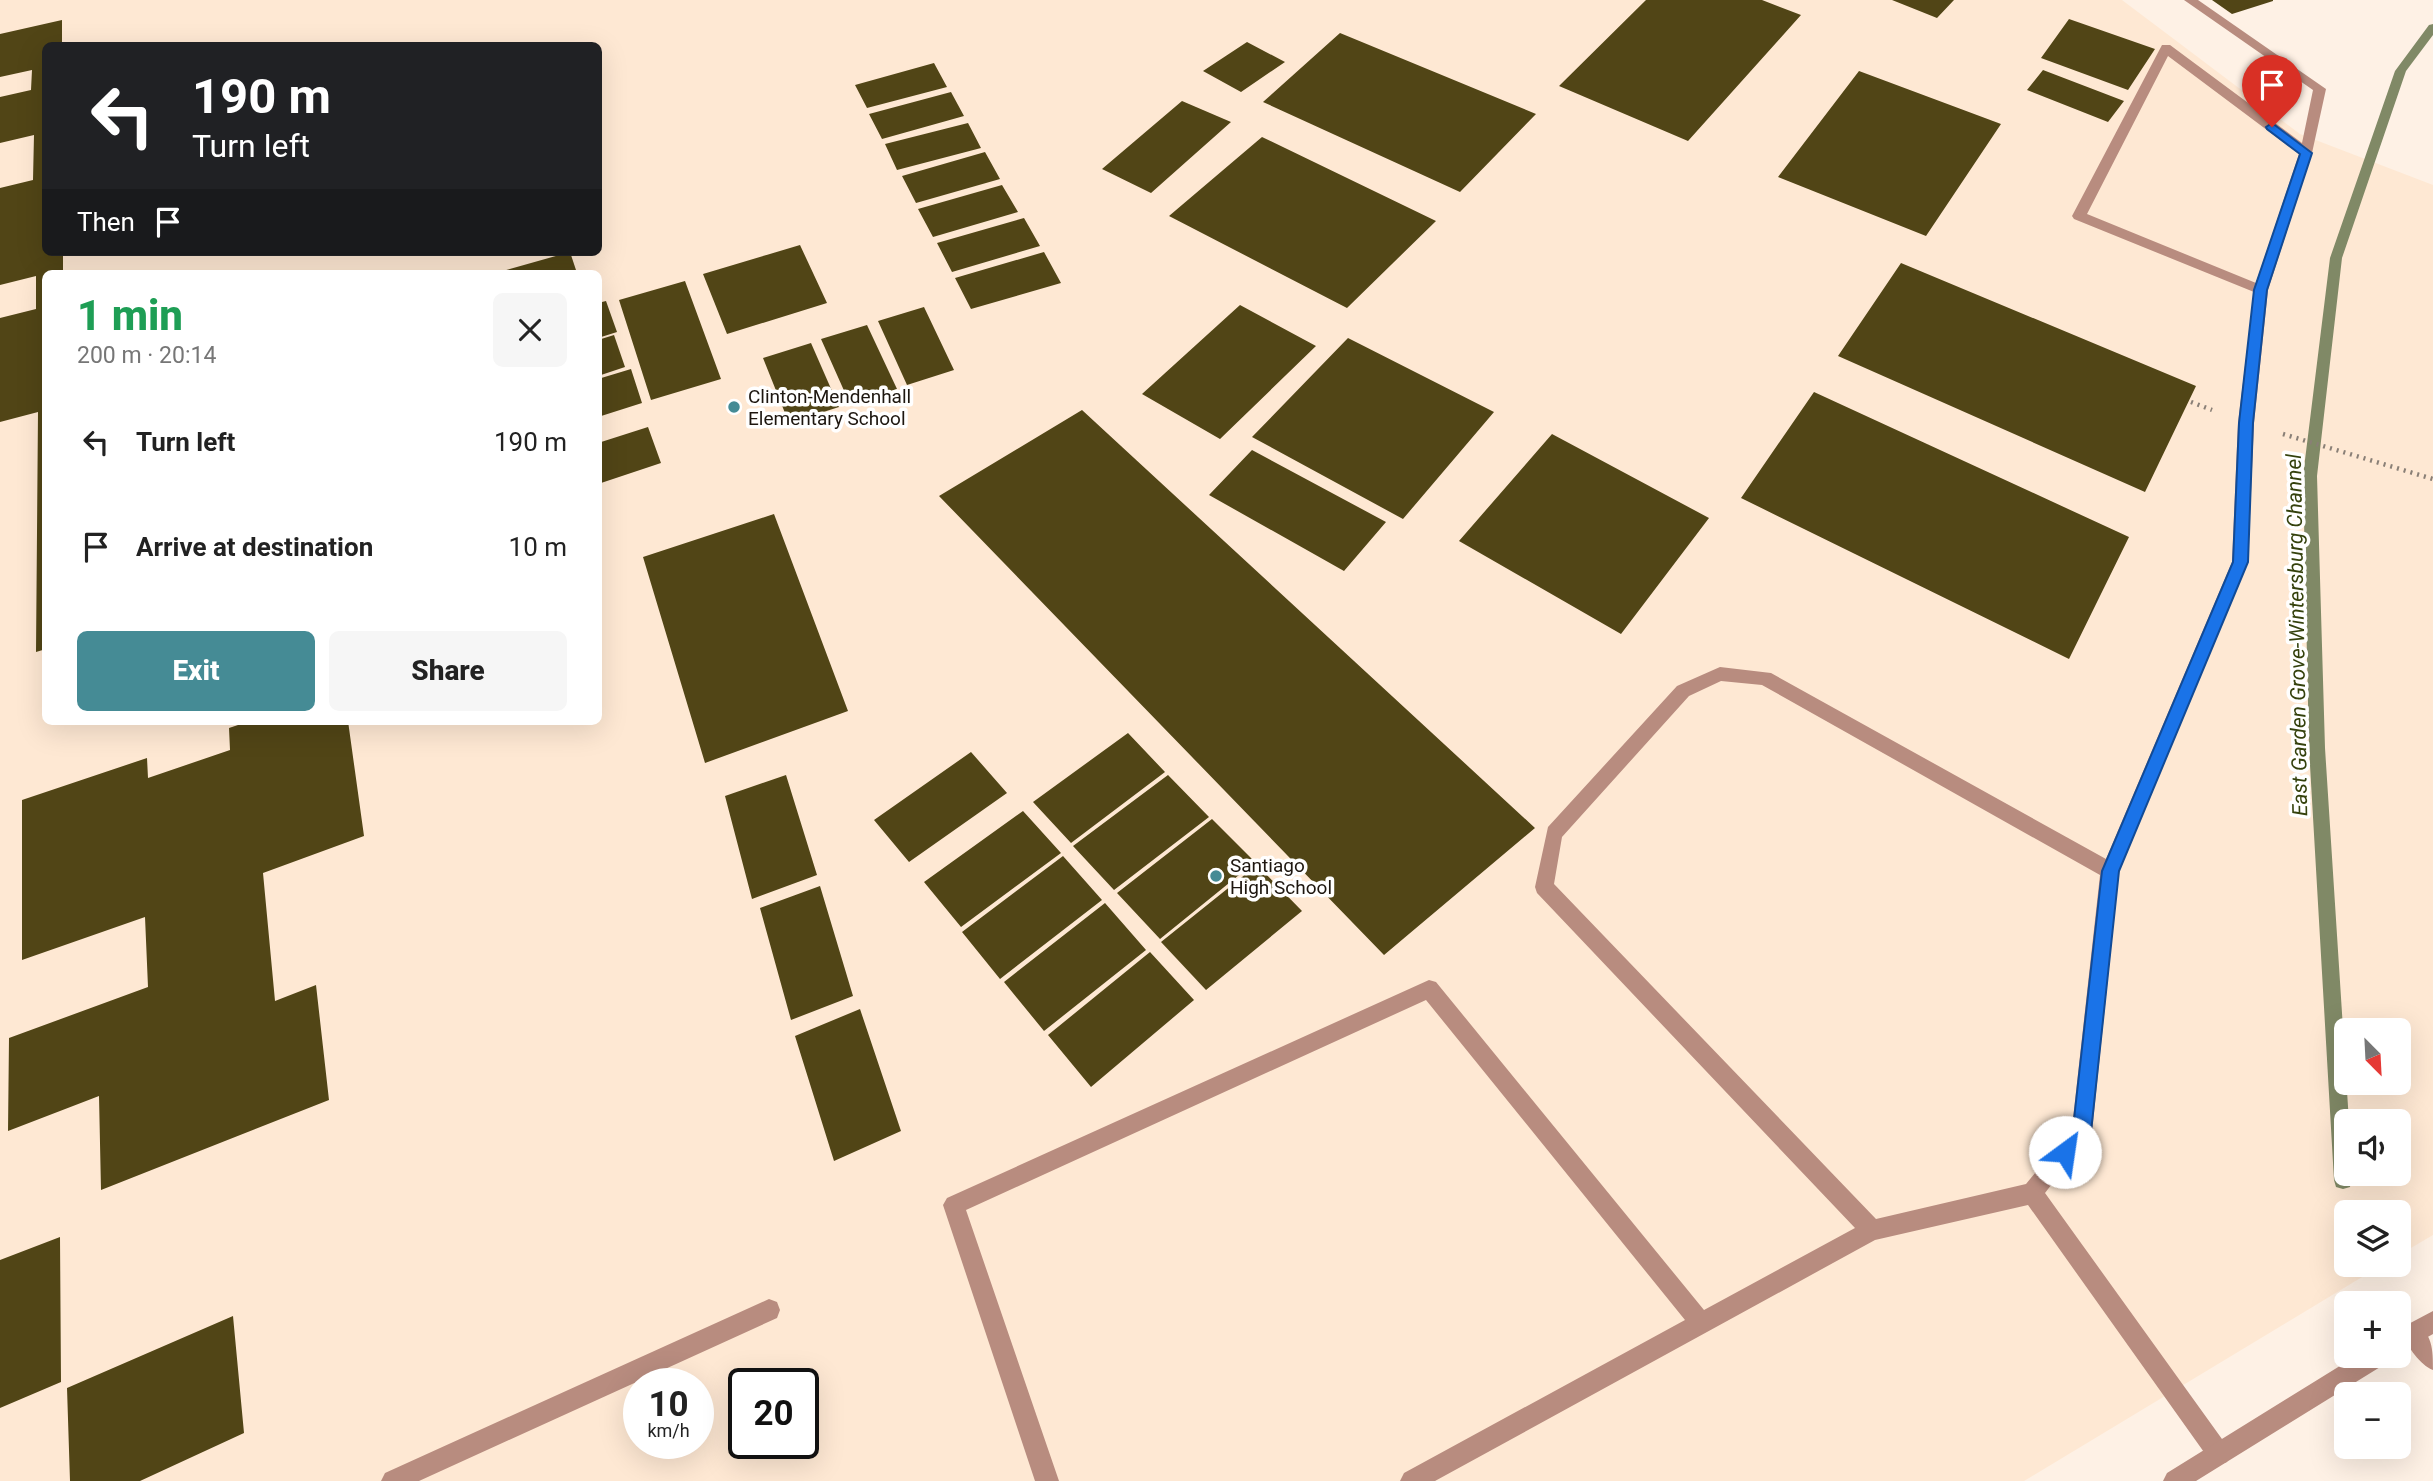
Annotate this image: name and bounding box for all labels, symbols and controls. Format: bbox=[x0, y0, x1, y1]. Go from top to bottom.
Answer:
pin bbox=[2242, 55, 2302, 127]
icon: arrive bbox=[2253, 66, 2291, 104]
text: 190 m bbox=[192, 68, 331, 125]
icon: left bbox=[77, 70, 168, 161]
text: Turn left bbox=[192, 127, 310, 165]
icon: arrive bbox=[149, 203, 187, 241]
text: Then bbox=[77, 207, 135, 237]
text: 1 min bbox=[77, 291, 183, 340]
button: close bbox=[493, 293, 567, 367]
text: 200 m · 20:14 bbox=[77, 342, 216, 369]
place label: Clinton-Mendenhall Elementary School bbox=[748, 385, 911, 430]
marker: Clinton-Mendenhall Elementary School bbox=[726, 399, 742, 415]
icon: left bbox=[77, 423, 115, 461]
text: Turn left bbox=[136, 427, 235, 457]
text: 190 m bbox=[494, 427, 567, 457]
water label: East Garden Grove-Wintersburg Channel bbox=[2282, 453, 2312, 816]
icon: arrive bbox=[77, 528, 115, 566]
text: Arrive at destination bbox=[136, 532, 373, 562]
text: 10 m bbox=[509, 532, 567, 562]
button: Exit bbox=[77, 631, 315, 711]
button: Share bbox=[329, 631, 567, 711]
place label: Santiago High School bbox=[1230, 854, 1332, 899]
marker: Santiago High School bbox=[1208, 868, 1224, 884]
north arrow bbox=[2334, 1018, 2412, 1096]
map controls bbox=[2334, 1018, 2411, 1459]
button: sound bbox=[2334, 1109, 2411, 1186]
position arrow bbox=[2028, 1115, 2102, 1189]
button: layers bbox=[2334, 1200, 2411, 1277]
button: + bbox=[2334, 1291, 2411, 1368]
speed limit sign: 20 bbox=[728, 1368, 819, 1459]
button: − bbox=[2334, 1382, 2411, 1459]
text: 10 bbox=[648, 1384, 689, 1425]
text: km/h bbox=[647, 1420, 690, 1441]

